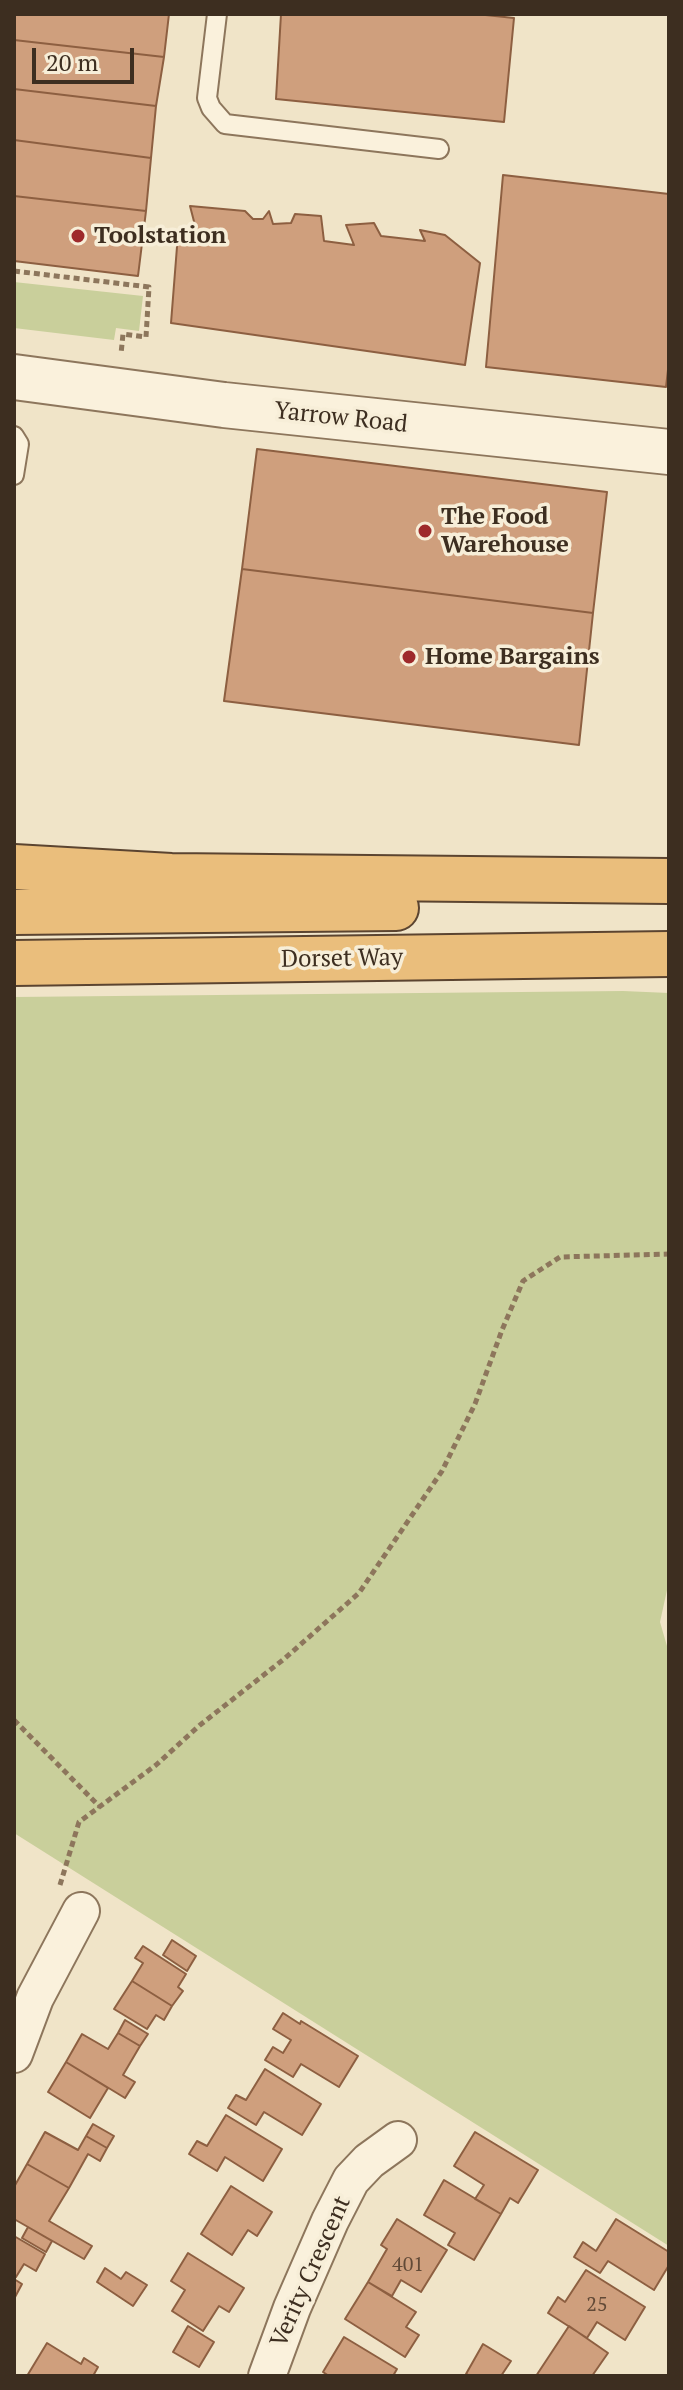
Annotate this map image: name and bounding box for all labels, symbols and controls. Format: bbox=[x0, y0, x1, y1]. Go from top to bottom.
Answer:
scale bar bbox=[36, 32, 138, 82]
text: 20 m bbox=[46, 46, 98, 78]
place label: Toolstation bbox=[94, 222, 226, 250]
marker: Toolstation bbox=[69, 227, 87, 245]
street label: Yarrow Road bbox=[273, 397, 409, 439]
place label: The Food Warehouse bbox=[441, 503, 569, 559]
marker: The Food Warehouse bbox=[416, 522, 434, 540]
place label: Home Bargains bbox=[425, 643, 600, 671]
marker: Home Bargains bbox=[400, 648, 418, 666]
street label: Dorset Way bbox=[281, 944, 403, 974]
street label: Verity Crescent bbox=[265, 2192, 357, 2352]
house number: 401 bbox=[392, 2253, 424, 2277]
house number: 25 bbox=[586, 2293, 608, 2317]

